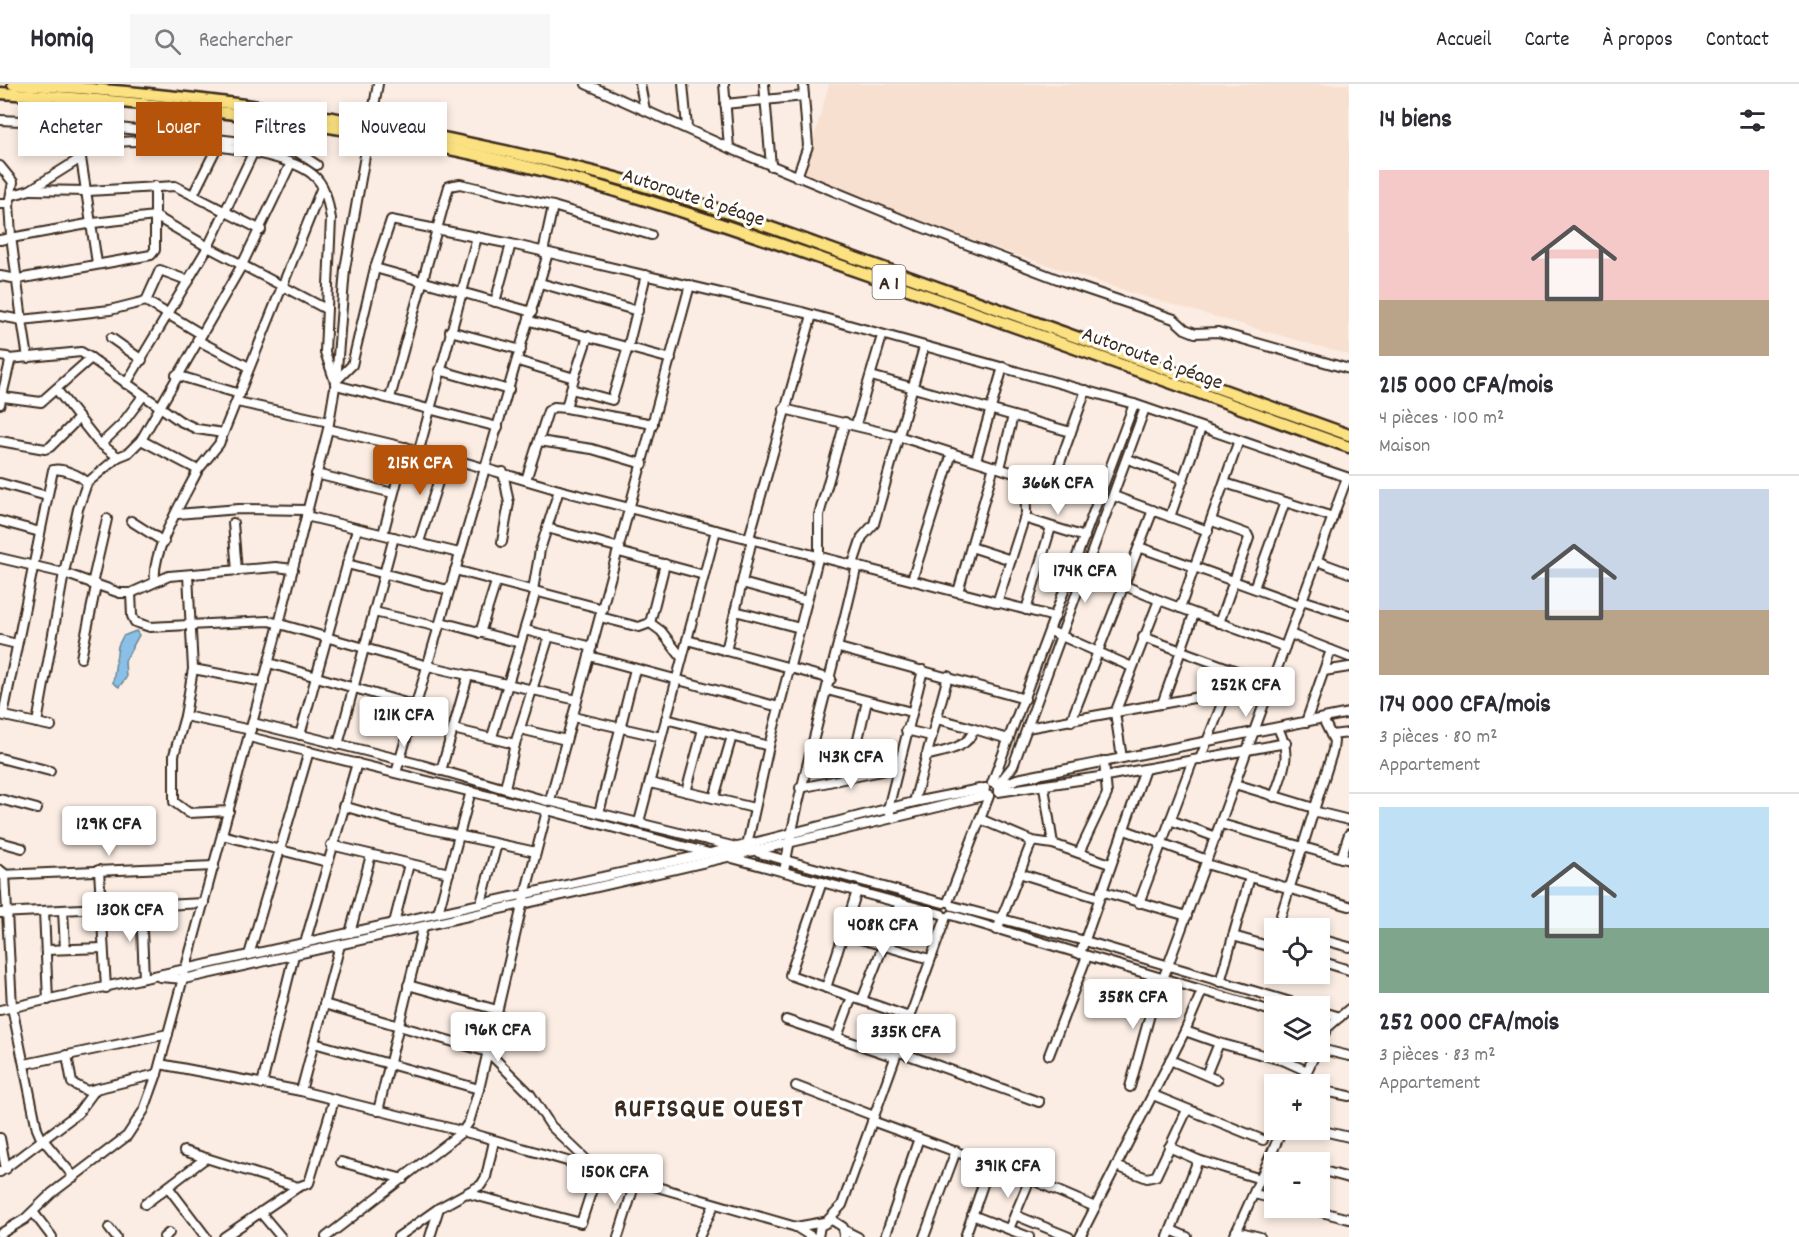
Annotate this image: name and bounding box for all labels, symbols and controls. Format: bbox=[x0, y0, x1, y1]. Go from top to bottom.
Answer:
search box bbox=[130, 14, 550, 68]
text: Homiq bbox=[30, 21, 94, 61]
icon: search bbox=[151, 25, 184, 58]
text: Rechercher bbox=[199, 26, 293, 57]
text: Accueil bbox=[1436, 26, 1491, 56]
text: Carte bbox=[1524, 26, 1569, 56]
text: À propos bbox=[1602, 26, 1673, 56]
text: Contact bbox=[1706, 26, 1769, 56]
chip: Acheter bbox=[18, 102, 124, 156]
chip: Louer bbox=[136, 102, 222, 156]
chip: Filtres bbox=[234, 102, 327, 156]
chip: Nouveau bbox=[339, 102, 447, 156]
text: 14 biens bbox=[1379, 102, 1452, 139]
icon: filters bbox=[1736, 104, 1769, 137]
street label: Autoroute à péage bbox=[618, 162, 768, 236]
icon: home bbox=[1520, 209, 1628, 317]
road number: A 1 bbox=[872, 265, 906, 299]
street label: Autoroute à péage bbox=[1077, 320, 1227, 399]
text: 215 000 CFA/mois bbox=[1379, 368, 1554, 405]
text: 4 pièces · 100 m² bbox=[1379, 405, 1504, 433]
text: Maison bbox=[1379, 433, 1430, 461]
pin: 215K CFA bbox=[358, 445, 482, 496]
text: 215K CFA bbox=[387, 450, 453, 478]
pin: 366K CFA bbox=[996, 465, 1120, 516]
text: 366K CFA bbox=[1022, 470, 1094, 498]
icon: home bbox=[1520, 528, 1628, 636]
pin: 174K CFA bbox=[1023, 553, 1147, 604]
text: 174K CFA bbox=[1053, 558, 1117, 586]
pin: 252K CFA bbox=[1184, 667, 1308, 718]
text: 252K CFA bbox=[1211, 672, 1281, 700]
text: 174 000 CFA/mois bbox=[1379, 687, 1551, 724]
pin: 121K CFA bbox=[342, 697, 466, 748]
text: 121K CFA bbox=[373, 702, 435, 730]
text: 3 pièces · 80 m² bbox=[1379, 724, 1497, 752]
pin: 143K CFA bbox=[789, 739, 913, 790]
text: 143K CFA bbox=[818, 744, 884, 772]
text: Appartement bbox=[1379, 752, 1481, 780]
pin: 129K CFA bbox=[47, 806, 171, 857]
text: 129K CFA bbox=[76, 811, 142, 839]
icon: home bbox=[1520, 846, 1628, 954]
pin: 130K CFA bbox=[68, 892, 192, 943]
text: 130K CFA bbox=[96, 897, 164, 925]
pin: 408K CFA bbox=[821, 907, 945, 958]
text: 408K CFA bbox=[848, 912, 918, 940]
map controls bbox=[1264, 918, 1330, 1218]
button: locate bbox=[1264, 918, 1330, 984]
pin: 358K CFA bbox=[1071, 979, 1195, 1030]
text: 358K CFA bbox=[1098, 984, 1168, 1012]
button: layers bbox=[1264, 996, 1330, 1062]
text: 252 000 CFA/mois bbox=[1379, 1005, 1559, 1042]
pin: 196K CFA bbox=[436, 1012, 560, 1063]
pin: 335K CFA bbox=[844, 1014, 968, 1065]
text: 196K CFA bbox=[465, 1017, 531, 1045]
text: 335K CFA bbox=[871, 1019, 941, 1047]
text: 3 pièces · 83 m² bbox=[1379, 1042, 1495, 1070]
text: Appartement bbox=[1379, 1070, 1481, 1098]
button: + bbox=[1264, 1074, 1330, 1140]
district label: RUFISQUE OUEST bbox=[614, 1091, 804, 1130]
pin: 391K CFA bbox=[946, 1148, 1070, 1199]
button: − bbox=[1264, 1152, 1330, 1218]
text: 391K CFA bbox=[975, 1153, 1041, 1181]
pin: 150K CFA bbox=[553, 1154, 677, 1205]
text: 150K CFA bbox=[581, 1159, 649, 1187]

